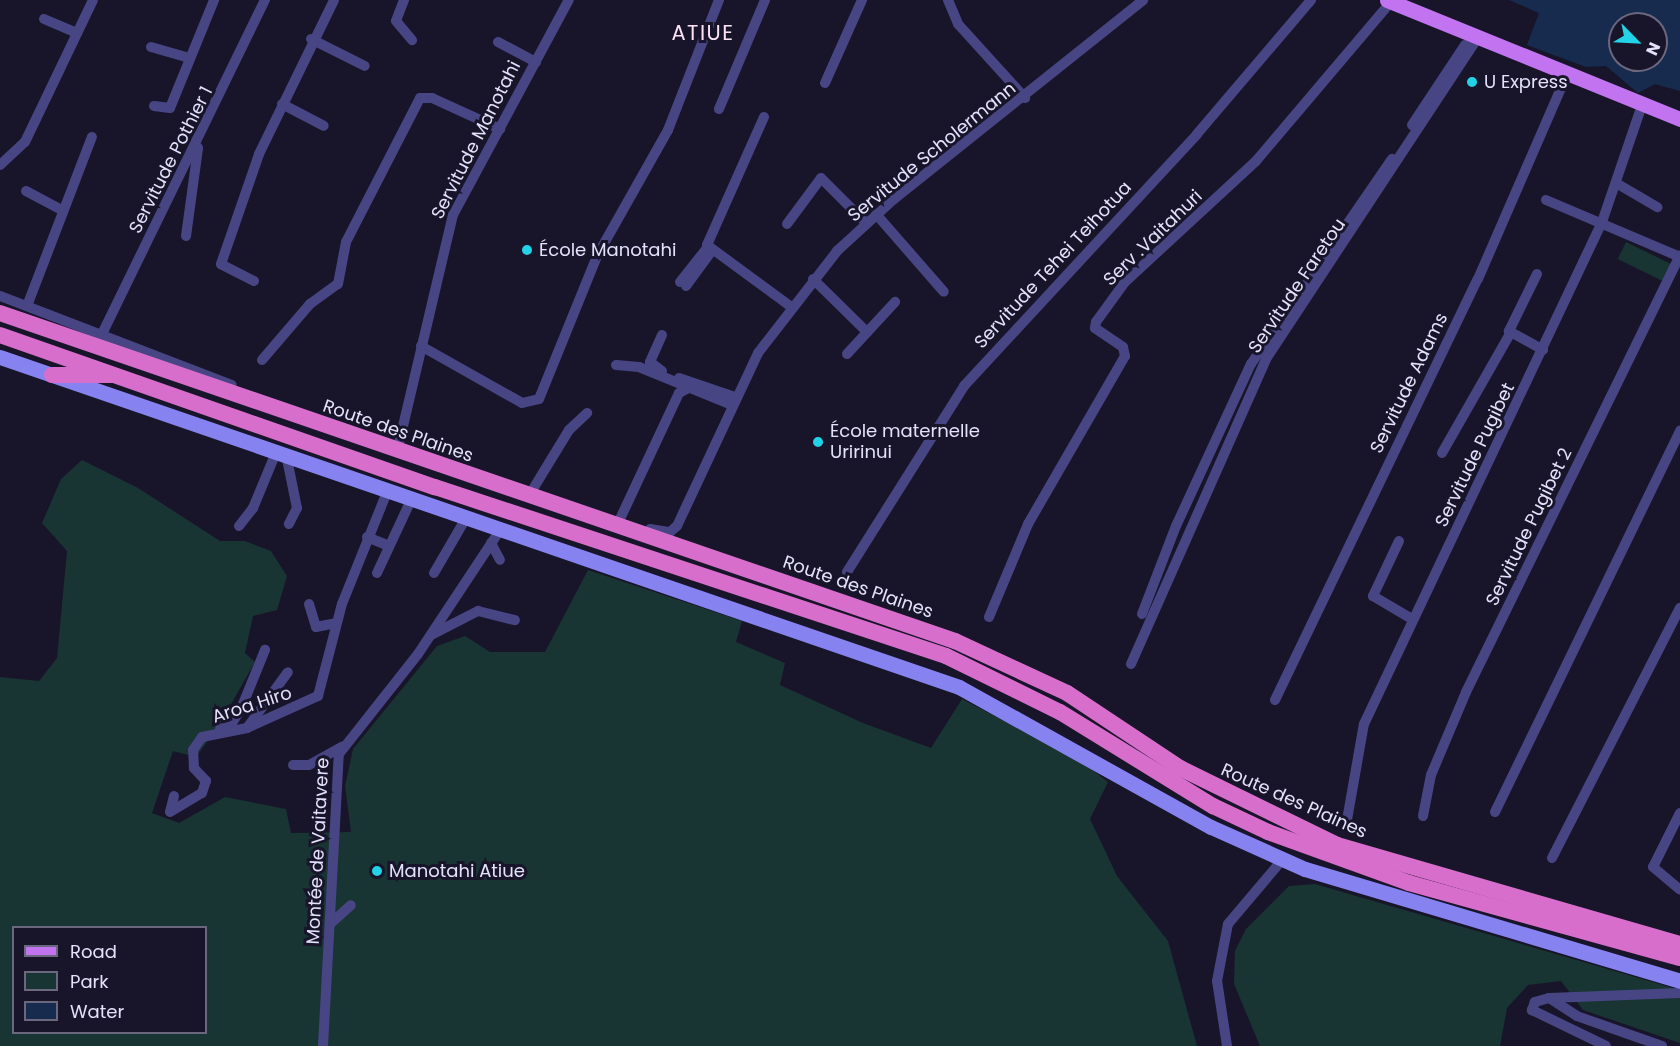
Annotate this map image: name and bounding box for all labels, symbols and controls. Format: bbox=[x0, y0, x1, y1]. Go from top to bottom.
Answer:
north arrow bbox=[1608, 12, 1668, 72]
district label: ATIUE bbox=[671, 20, 735, 46]
text: N bbox=[1640, 39, 1666, 59]
street label: Servitude Manotahi bbox=[427, 57, 525, 223]
place label: U Express bbox=[1484, 71, 1568, 93]
marker: U Express bbox=[1465, 75, 1479, 89]
street label: Servitude Scholermann bbox=[844, 78, 1020, 226]
street label: Servitude Pothier 1 bbox=[125, 83, 217, 237]
street label: Servitude Tehei Teihotua bbox=[970, 177, 1136, 353]
street label: Serv .Vaitahuri bbox=[1099, 185, 1207, 291]
street label: Servitude Faretou bbox=[1244, 215, 1350, 357]
place label: École Manotahi bbox=[539, 239, 676, 261]
marker: École Manotahi bbox=[520, 243, 534, 257]
street label: Servitude Adams bbox=[1366, 309, 1452, 457]
street label: Servitude Pugibet bbox=[1431, 379, 1519, 531]
street label: Route des Plaines bbox=[320, 395, 476, 467]
place label: École maternelle Uririnui bbox=[830, 421, 980, 464]
marker: École maternelle Uririnui bbox=[811, 435, 825, 449]
street label: Servitude Pugibet 2 bbox=[1481, 445, 1577, 609]
street label: Route des Plaines bbox=[780, 551, 936, 623]
street label: Aroa Hiro bbox=[209, 682, 295, 728]
street label: Montée de Vaitavere bbox=[302, 757, 334, 945]
street label: Route des Plaines bbox=[1218, 759, 1370, 843]
place label: Manotahi Atiue bbox=[389, 860, 525, 882]
marker: Manotahi Atiue bbox=[370, 864, 384, 878]
legend bbox=[12, 926, 207, 1034]
text: Road bbox=[70, 939, 117, 964]
text: Park bbox=[70, 969, 109, 994]
text: Water bbox=[70, 999, 124, 1024]

